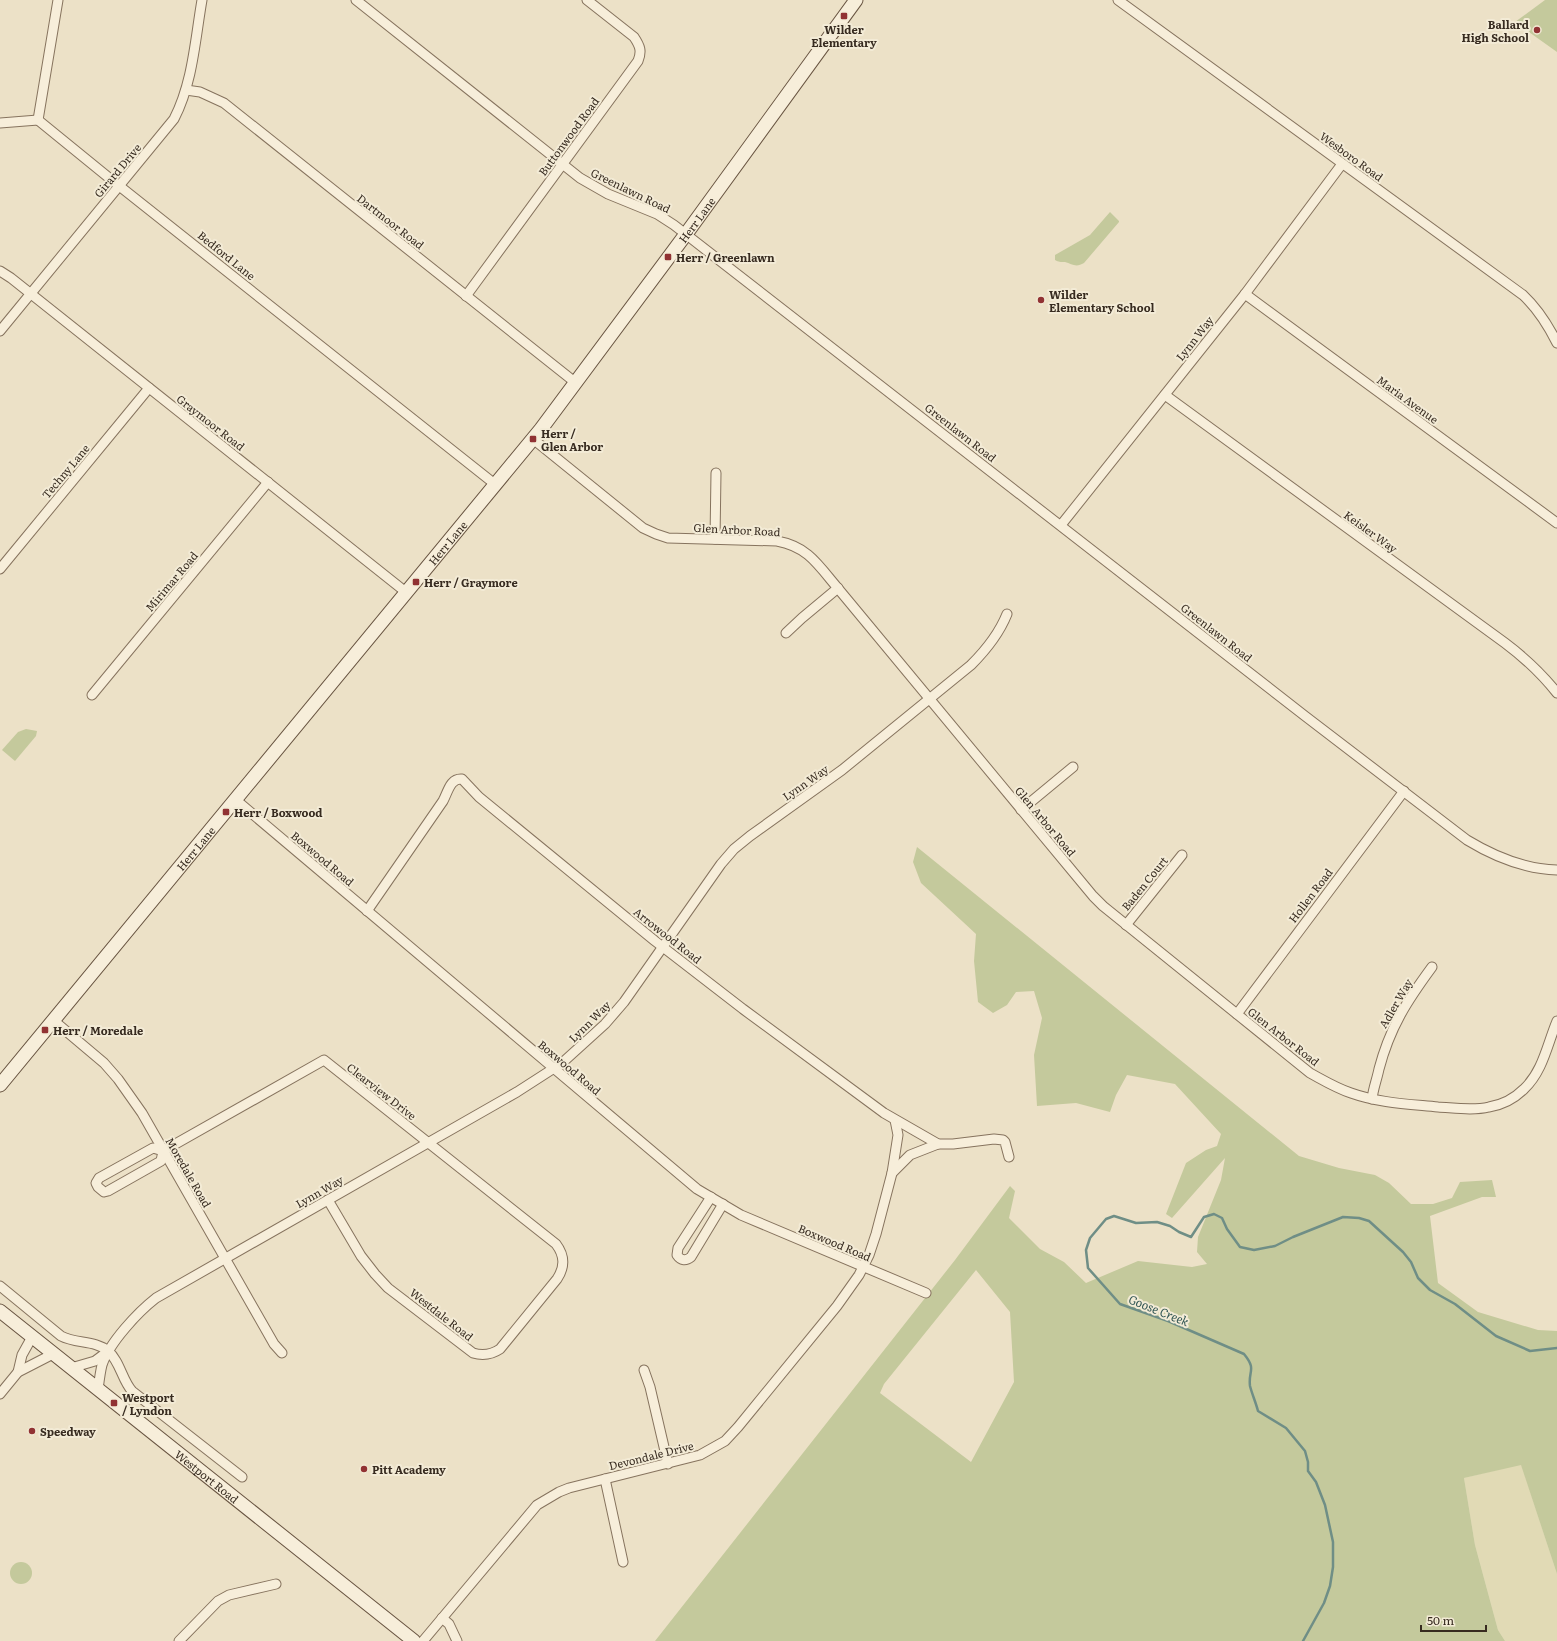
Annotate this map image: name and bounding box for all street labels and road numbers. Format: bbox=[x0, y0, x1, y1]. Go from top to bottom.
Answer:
street label: Buttonwood Road bbox=[534, 93, 602, 179]
street label: Wesboro Road bbox=[1317, 128, 1387, 185]
street label: Girard Drive bbox=[90, 139, 144, 200]
street label: Greenlawn Road bbox=[588, 164, 674, 216]
street label: Dartmoor Road bbox=[354, 190, 428, 252]
street label: Herr Lane bbox=[674, 193, 719, 246]
street label: Bedford Lane bbox=[195, 227, 259, 283]
street label: Lynn Way bbox=[1171, 312, 1217, 364]
street label: Maria Avenue bbox=[1374, 371, 1442, 427]
street label: Graymoor Road bbox=[174, 390, 249, 454]
street label: Greenlawn Road bbox=[922, 399, 1000, 465]
street label: Techny Lane bbox=[37, 440, 93, 502]
street label: Keisler Way bbox=[1341, 506, 1402, 556]
street label: Herr Lane bbox=[424, 517, 471, 568]
street label: Glen Arbor Road bbox=[693, 519, 781, 539]
street label: Mirimar Road bbox=[141, 547, 201, 614]
street label: Greenlawn Road bbox=[1178, 599, 1256, 665]
street label: Lynn Way bbox=[779, 760, 832, 804]
street label: Glen Arbor Road bbox=[1012, 783, 1080, 860]
street label: Herr Lane bbox=[172, 822, 219, 874]
street label: Boxwood Road bbox=[288, 827, 358, 889]
street label: Baden Court bbox=[1117, 852, 1171, 913]
street label: Hollen Road bbox=[1284, 864, 1336, 926]
street label: Arrowood Road bbox=[631, 903, 706, 967]
street label: Adler Way bbox=[1374, 975, 1416, 1031]
street label: Lynn Way bbox=[565, 996, 614, 1045]
street label: Glen Arbor Road bbox=[1245, 1003, 1323, 1069]
street label: Boxwood Road bbox=[535, 1036, 605, 1098]
street label: Clearview Drive bbox=[344, 1059, 420, 1123]
street label: Moredale Road bbox=[162, 1134, 216, 1210]
street label: Lynn Way bbox=[292, 1171, 346, 1211]
street label: Boxwood Road bbox=[796, 1219, 874, 1265]
street label: Westdale Road bbox=[407, 1284, 477, 1344]
street label: Devondale Drive bbox=[607, 1437, 695, 1473]
street label: Westport Road bbox=[172, 1446, 243, 1507]

